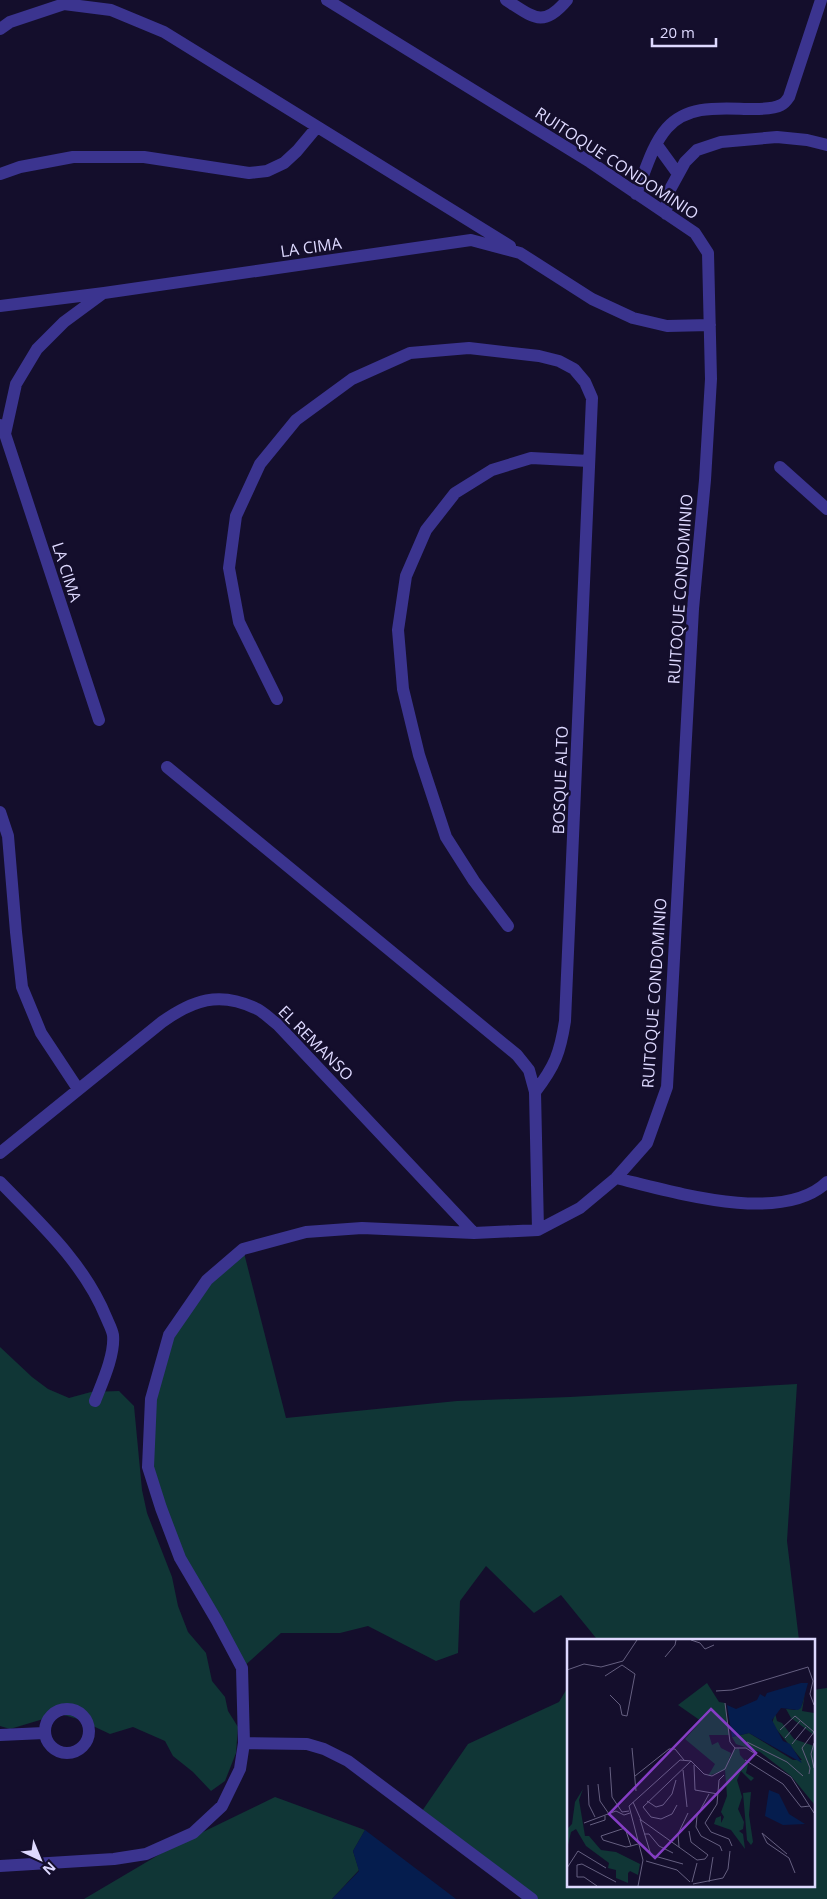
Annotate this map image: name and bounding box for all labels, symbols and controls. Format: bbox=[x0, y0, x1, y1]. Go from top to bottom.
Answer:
scale bar bbox=[652, 15, 716, 47]
text: 20 m bbox=[660, 22, 695, 42]
street label: RUITOQUE CONDOMINIO bbox=[531, 102, 703, 224]
street label: LA CIMA bbox=[279, 232, 344, 262]
street label: RUITOQUE CONDOMINIO bbox=[662, 493, 698, 685]
street label: LA CIMA bbox=[47, 539, 87, 606]
street label: BOSQUE ALTO bbox=[547, 725, 573, 835]
street label: RUITOQUE CONDOMINIO bbox=[636, 897, 672, 1089]
street label: EL REMANSO bbox=[274, 1001, 358, 1085]
inset map bbox=[567, 1639, 814, 1886]
north arrow bbox=[15, 1834, 65, 1884]
text: N bbox=[39, 1858, 60, 1880]

